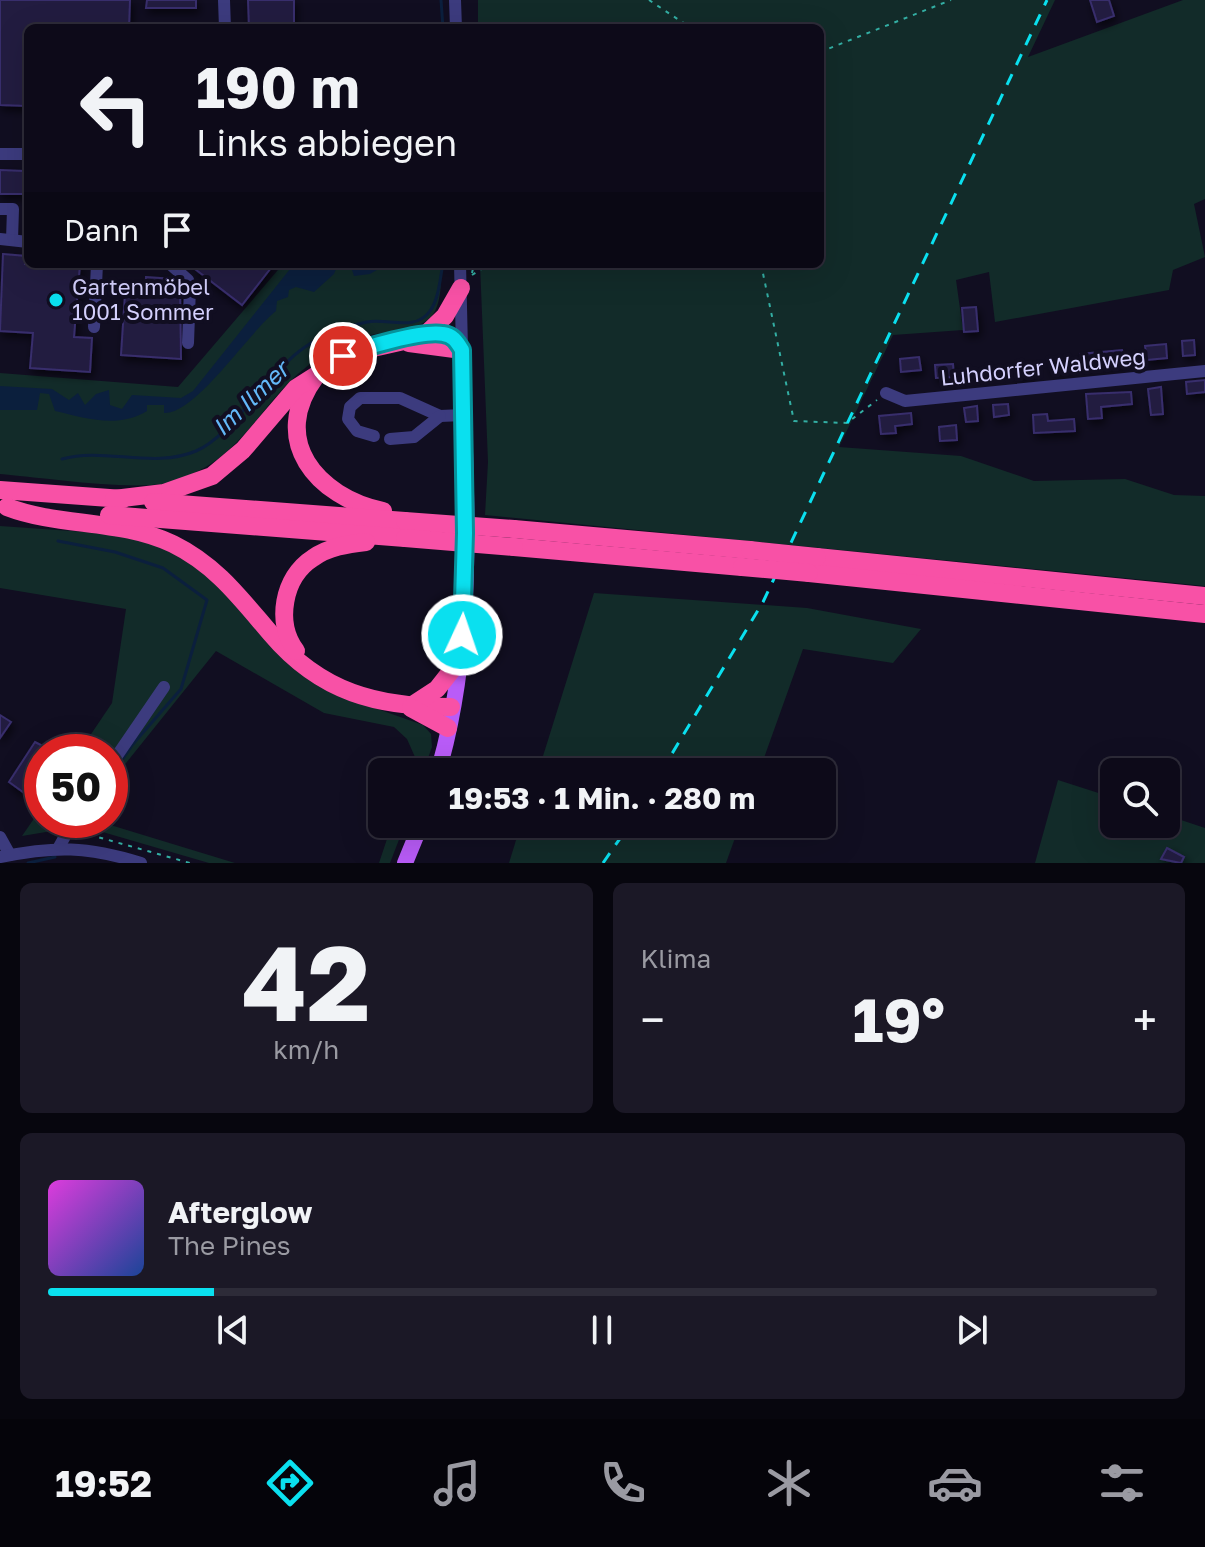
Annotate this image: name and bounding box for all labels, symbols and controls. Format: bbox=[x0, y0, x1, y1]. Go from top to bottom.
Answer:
text: 190 m bbox=[196, 53, 360, 120]
icon: left bbox=[64, 56, 168, 160]
text: Links abbiegen bbox=[196, 121, 457, 164]
icon: arrive bbox=[155, 208, 199, 252]
text: Dann bbox=[64, 212, 139, 248]
place label: Gartenmöbel 1001 Sommer bbox=[72, 273, 214, 325]
marker: Gartenmöbel 1001 Sommer bbox=[47, 291, 65, 309]
pin bbox=[309, 322, 377, 390]
icon: arrive bbox=[321, 334, 365, 378]
street label: Luhdorfer Waldweg bbox=[939, 342, 1147, 391]
water label: Im Ilmer bbox=[206, 352, 297, 441]
position arrow bbox=[420, 593, 504, 677]
speed limit sign: 50 bbox=[24, 734, 128, 838]
map controls bbox=[1100, 758, 1180, 838]
button: search bbox=[1100, 758, 1180, 838]
text: 19:53 · 1 Min. · 280 m bbox=[449, 780, 755, 816]
text: 42 bbox=[242, 919, 370, 1044]
text: Klima bbox=[641, 943, 711, 974]
text: 19° bbox=[853, 983, 945, 1055]
text: − bbox=[641, 993, 665, 1046]
text: + bbox=[1133, 993, 1157, 1046]
text: km/h bbox=[273, 1034, 339, 1065]
text: Afterglow bbox=[168, 1194, 312, 1230]
text: The Pines bbox=[168, 1230, 291, 1261]
icon: previous bbox=[211, 1308, 255, 1352]
icon: pause bbox=[580, 1308, 624, 1352]
icon: next bbox=[950, 1308, 994, 1352]
icon: directions bbox=[262, 1455, 318, 1511]
icon: music bbox=[429, 1455, 485, 1511]
icon: phone bbox=[595, 1455, 651, 1511]
icon: climate bbox=[761, 1455, 817, 1511]
icon: car bbox=[927, 1455, 983, 1511]
icon: filters bbox=[1094, 1455, 1150, 1511]
text: 19:52 bbox=[55, 1462, 152, 1505]

